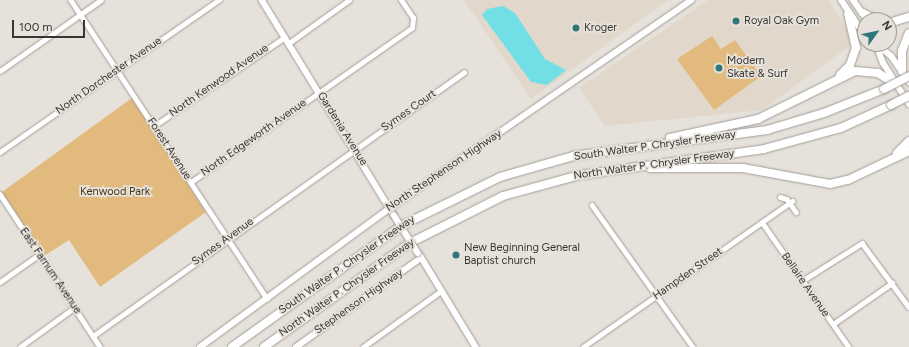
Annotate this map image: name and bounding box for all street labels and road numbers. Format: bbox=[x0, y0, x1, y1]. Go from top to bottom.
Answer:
street label: North Dorchester Avenue bbox=[53, 34, 165, 118]
street label: North Kenwood Avenue bbox=[167, 42, 271, 120]
street label: Symes Court bbox=[379, 87, 439, 135]
street label: Gardenia Avenue bbox=[314, 90, 370, 168]
street label: North Edgeworth Avenue bbox=[199, 97, 309, 179]
street label: Forest Avenue bbox=[144, 116, 194, 182]
street label: North Stephenson Highway bbox=[384, 127, 504, 215]
street label: South Walter P. Chrysler Freeway bbox=[573, 128, 737, 164]
street label: North Walter P. Chrysler Freeway bbox=[573, 147, 735, 183]
street label: South Walter P. Chrysler Freeway bbox=[276, 213, 418, 317]
street label: Symes Avenue bbox=[190, 215, 256, 269]
street label: East Farnum Avenue bbox=[16, 225, 84, 317]
street label: North Walter P. Chrysler Freeway bbox=[277, 236, 417, 340]
street label: Hampden Street bbox=[651, 245, 725, 303]
street label: Bellaire Avenue bbox=[778, 250, 832, 320]
street label: Stephenson Highway bbox=[312, 266, 406, 338]

